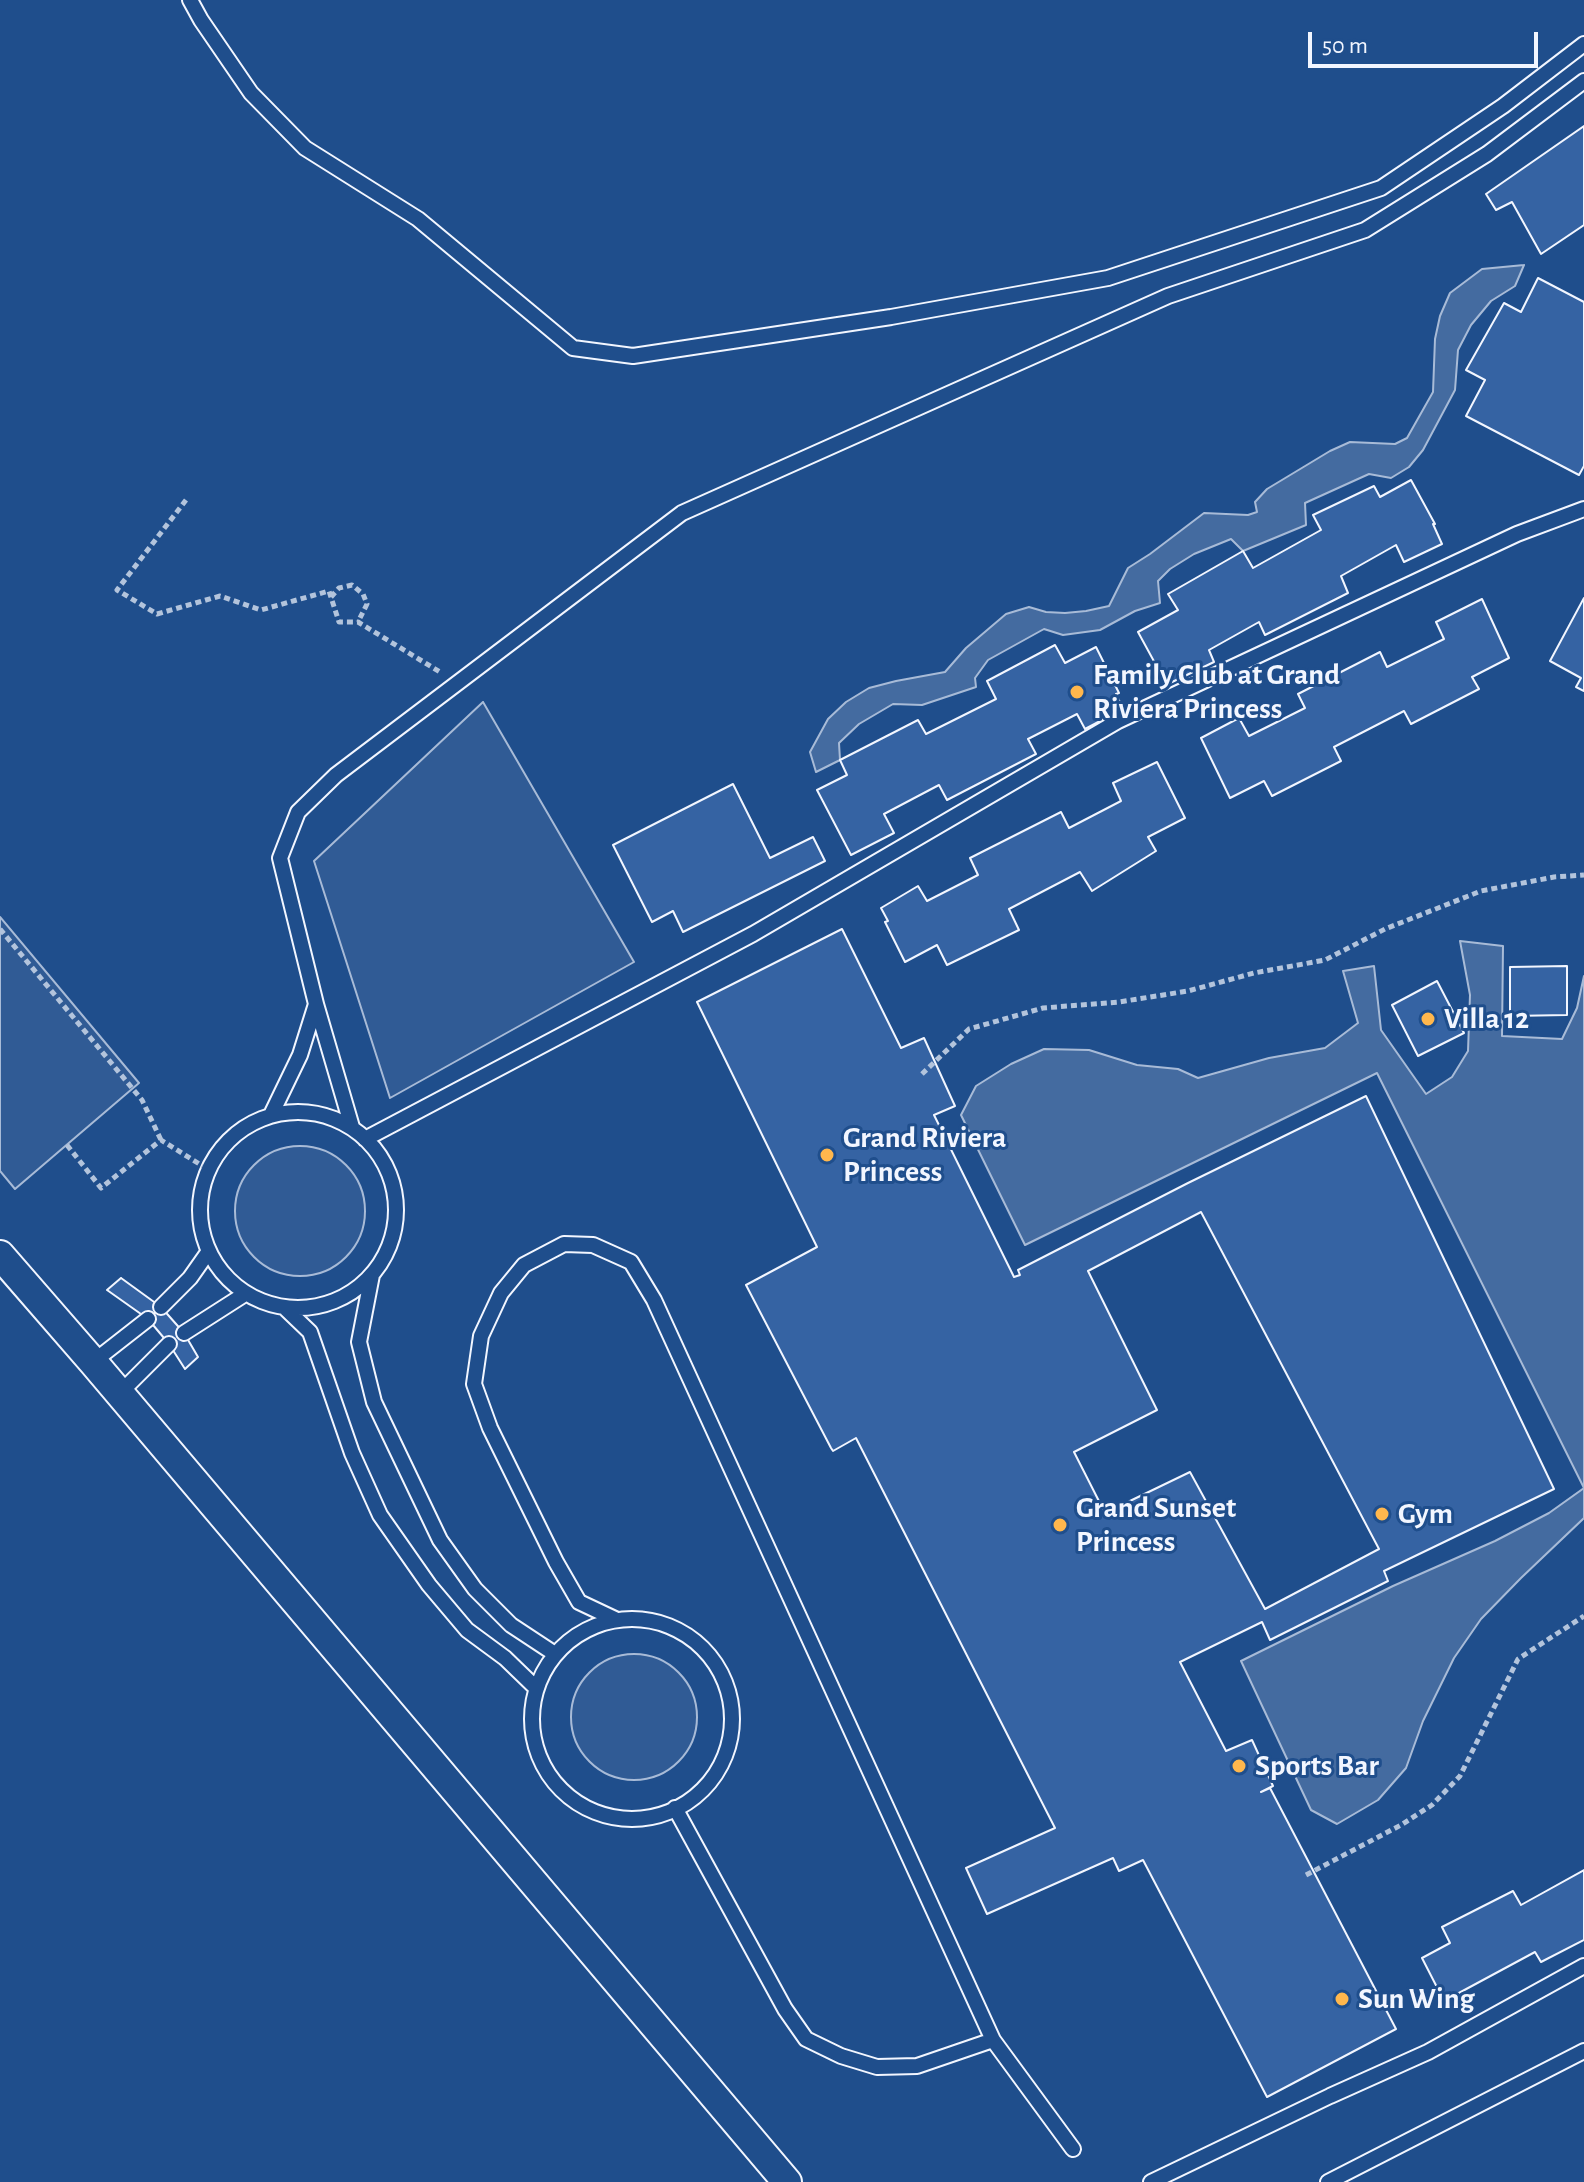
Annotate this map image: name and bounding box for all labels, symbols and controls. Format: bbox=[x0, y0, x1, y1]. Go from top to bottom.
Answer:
scale bar bbox=[1312, 16, 1542, 66]
text: 50 m bbox=[1322, 34, 1368, 58]
place label: Family Club at Grand Riviera Princess bbox=[1093, 657, 1340, 728]
marker: Family Club at Grand Riviera Princess bbox=[1068, 683, 1086, 701]
place label: Villa 12 bbox=[1444, 1001, 1529, 1037]
marker: Villa 12 bbox=[1419, 1010, 1437, 1028]
place label: Grand Riviera Princess bbox=[843, 1120, 1006, 1190]
marker: Grand Riviera Princess bbox=[818, 1146, 836, 1164]
place label: Grand Sunset Princess bbox=[1076, 1490, 1236, 1560]
place label: Gym bbox=[1398, 1496, 1453, 1532]
marker: Gym bbox=[1373, 1505, 1391, 1523]
marker: Grand Sunset Princess bbox=[1051, 1516, 1069, 1534]
place label: Sports Bar bbox=[1255, 1748, 1379, 1784]
marker: Sports Bar bbox=[1230, 1757, 1248, 1775]
place label: Sun Wing bbox=[1358, 1981, 1475, 2017]
marker: Sun Wing bbox=[1333, 1990, 1351, 2008]

